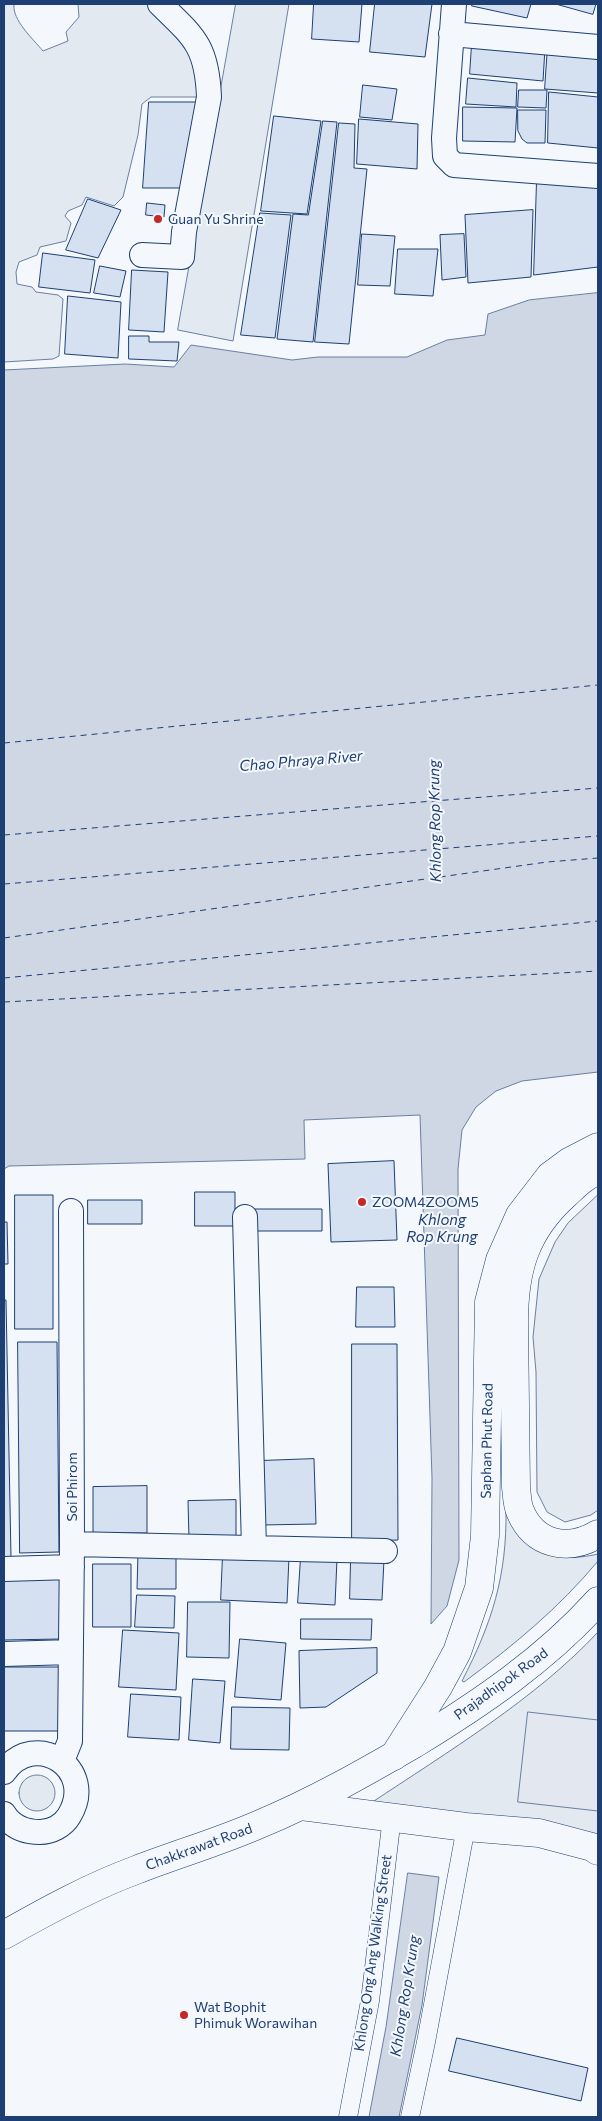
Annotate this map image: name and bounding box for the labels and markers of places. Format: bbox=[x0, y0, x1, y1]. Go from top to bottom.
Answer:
place label: Guan Yu Shrine bbox=[168, 211, 264, 227]
marker: Guan Yu Shrine bbox=[152, 213, 164, 225]
place label: ZOOM4ZOOM5 bbox=[372, 1194, 479, 1210]
marker: ZOOM4ZOOM5 bbox=[356, 1196, 368, 1208]
place label: Wat Bophit Phimuk Worawihan bbox=[194, 1999, 317, 2031]
marker: Wat Bophit Phimuk Worawihan bbox=[178, 2009, 190, 2021]

